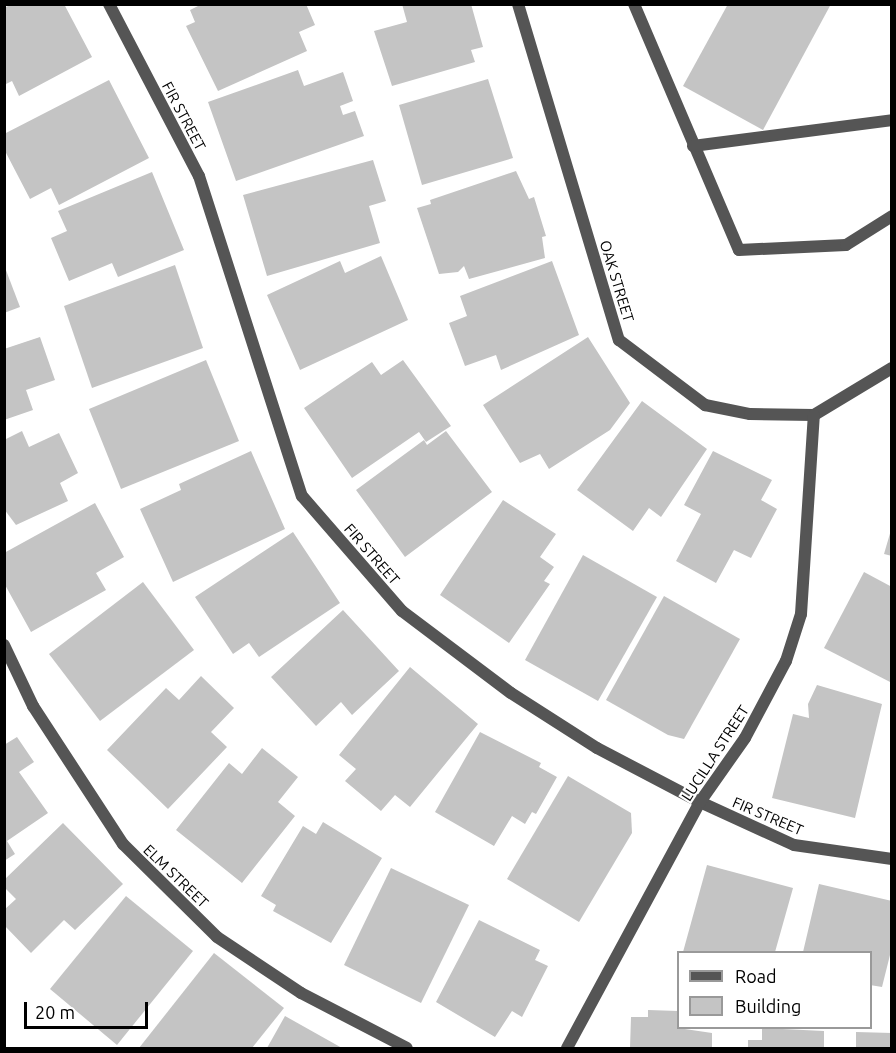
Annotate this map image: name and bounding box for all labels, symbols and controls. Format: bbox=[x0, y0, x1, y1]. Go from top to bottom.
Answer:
street label: FIR STREET bbox=[158, 79, 210, 153]
street label: OAK STREET bbox=[596, 238, 638, 324]
street label: FIR STREET bbox=[341, 520, 403, 588]
street label: LUCILLA STREET bbox=[677, 702, 753, 804]
street label: FIR STREET bbox=[730, 793, 806, 839]
street label: ELM STREET bbox=[140, 841, 212, 911]
legend bbox=[677, 951, 872, 1029]
text: Road bbox=[735, 966, 777, 986]
scale bar bbox=[27, 990, 152, 1028]
text: Building bbox=[735, 996, 801, 1016]
text: 20 m bbox=[35, 1002, 75, 1022]

